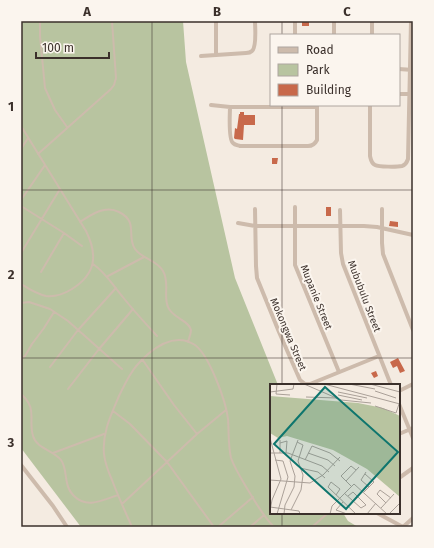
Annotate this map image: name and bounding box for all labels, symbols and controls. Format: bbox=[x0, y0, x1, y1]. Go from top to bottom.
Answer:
text: A bbox=[82, 4, 91, 19]
text: B bbox=[213, 4, 221, 19]
text: C bbox=[343, 4, 351, 19]
scale bar bbox=[36, 34, 109, 60]
legend bbox=[270, 34, 400, 106]
text: 100 m bbox=[42, 41, 74, 55]
text: Road bbox=[306, 43, 334, 57]
text: Park bbox=[306, 63, 330, 77]
text: Building bbox=[306, 83, 352, 97]
text: 1 bbox=[8, 99, 14, 114]
street label: Mububulu Street bbox=[345, 259, 383, 334]
street label: Mupanie Street bbox=[298, 263, 335, 332]
text: 2 bbox=[8, 267, 15, 282]
street label: Mokongwa Street bbox=[267, 296, 309, 373]
inset map bbox=[270, 384, 400, 514]
text: 3 bbox=[7, 435, 15, 450]

